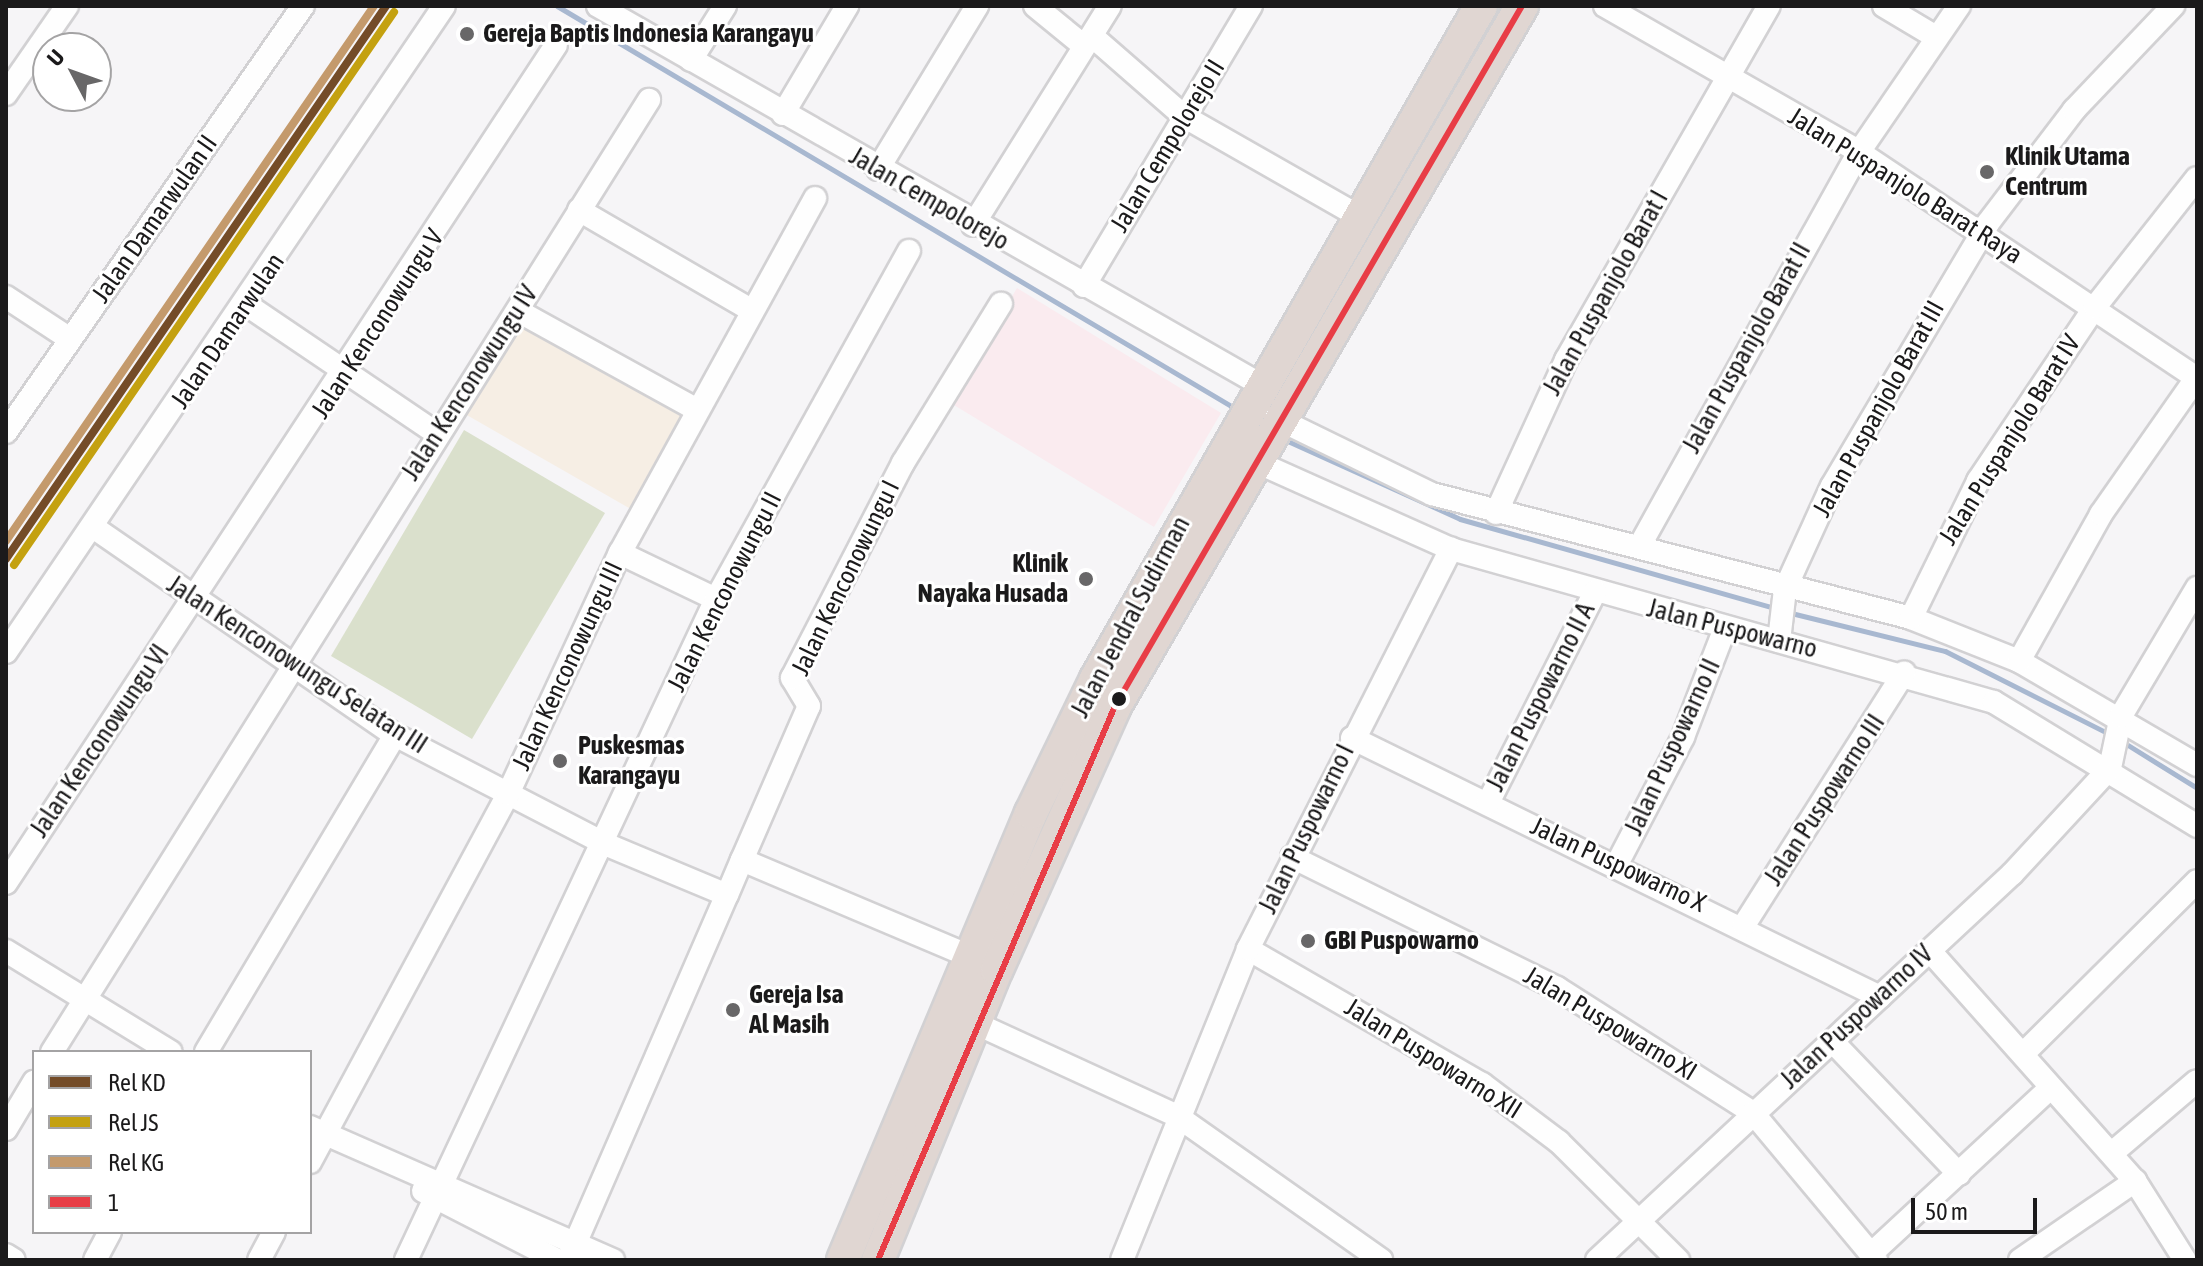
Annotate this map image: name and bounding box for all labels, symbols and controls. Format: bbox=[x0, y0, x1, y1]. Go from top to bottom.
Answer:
place label: Gereja Baptis Indonesia Karangayu bbox=[483, 18, 814, 50]
marker: Gereja Baptis Indonesia Karangayu bbox=[458, 25, 476, 43]
north arrow bbox=[32, 32, 112, 112]
text: U bbox=[41, 44, 69, 71]
street label: Jalan Cempolorejo II bbox=[1104, 54, 1232, 238]
street label: Jalan Puspanjolo Barat Raya bbox=[1782, 101, 2028, 271]
street label: Jalan Damarwulan II bbox=[86, 129, 224, 309]
street label: Jalan Cempolorejo bbox=[844, 141, 1014, 257]
place label: Klinik Utama Centrum bbox=[2005, 141, 2130, 202]
marker: Klinik Utama Centrum bbox=[1976, 161, 1998, 183]
street label: Jalan Puspanjolo Barat I bbox=[1537, 185, 1675, 401]
street label: Jalan Kenconowungu V bbox=[305, 224, 451, 424]
street label: Jalan Puspanjolo Barat II bbox=[1676, 237, 1818, 459]
street label: Jalan Damarwulan bbox=[165, 248, 291, 414]
street label: Jalan Kenconowungu IV bbox=[395, 280, 545, 486]
street label: Jalan Puspanjolo Barat III bbox=[1807, 295, 1951, 523]
street label: Jalan Puspanjolo Barat IV bbox=[1933, 329, 2087, 551]
street label: Jalan Kenconowungu I bbox=[785, 475, 907, 681]
street label: Jalan Kenconowungu II bbox=[661, 487, 789, 697]
street label: Jalan Jendral Sudirman bbox=[1065, 511, 1197, 723]
place label: Klinik Nayaka Husada bbox=[918, 548, 1068, 610]
street label: Jalan Kenconowungu III bbox=[506, 557, 630, 775]
marker: Klinik Nayaka Husada bbox=[1075, 568, 1097, 590]
street label: Jalan Kenconowungu Selatan III bbox=[161, 569, 433, 761]
street label: Jalan Puspowarno bbox=[1644, 593, 1820, 665]
street label: Jalan Puspowarno II A bbox=[1480, 598, 1602, 796]
street label: Jalan Kenconowungu VI bbox=[24, 639, 176, 843]
street label: Jalan Puspowarno II bbox=[1619, 654, 1727, 840]
unlabelled marker bbox=[1111, 691, 1127, 707]
street label: Jalan Puspowarno III bbox=[1758, 709, 1892, 891]
place label: Puskesmas Karangayu bbox=[578, 730, 684, 792]
street label: Jalan Puspowarno I bbox=[1253, 739, 1361, 919]
marker: Puskesmas Karangayu bbox=[549, 750, 571, 772]
street label: Jalan Puspowarno X bbox=[1526, 811, 1710, 919]
place label: GBI Puspowarno bbox=[1324, 925, 1479, 957]
marker: GBI Puspowarno bbox=[1299, 932, 1317, 950]
street label: Jalan Puspowarno IV bbox=[1774, 938, 1940, 1096]
street label: Jalan Puspowarno XI bbox=[1518, 960, 1702, 1088]
place label: Gereja Isa Al Masih bbox=[749, 979, 844, 1040]
street label: Jalan Puspowarno XII bbox=[1339, 992, 1527, 1126]
marker: Gereja Isa Al Masih bbox=[724, 1001, 742, 1019]
legend bbox=[32, 1050, 312, 1234]
text: Rel KD bbox=[108, 1069, 166, 1096]
text: Rel JS bbox=[108, 1109, 158, 1136]
text: Rel KG bbox=[108, 1149, 164, 1176]
scale bar bbox=[1915, 1182, 2041, 1232]
text: 1 bbox=[108, 1189, 119, 1216]
text: 50 m bbox=[1925, 1198, 1968, 1225]

